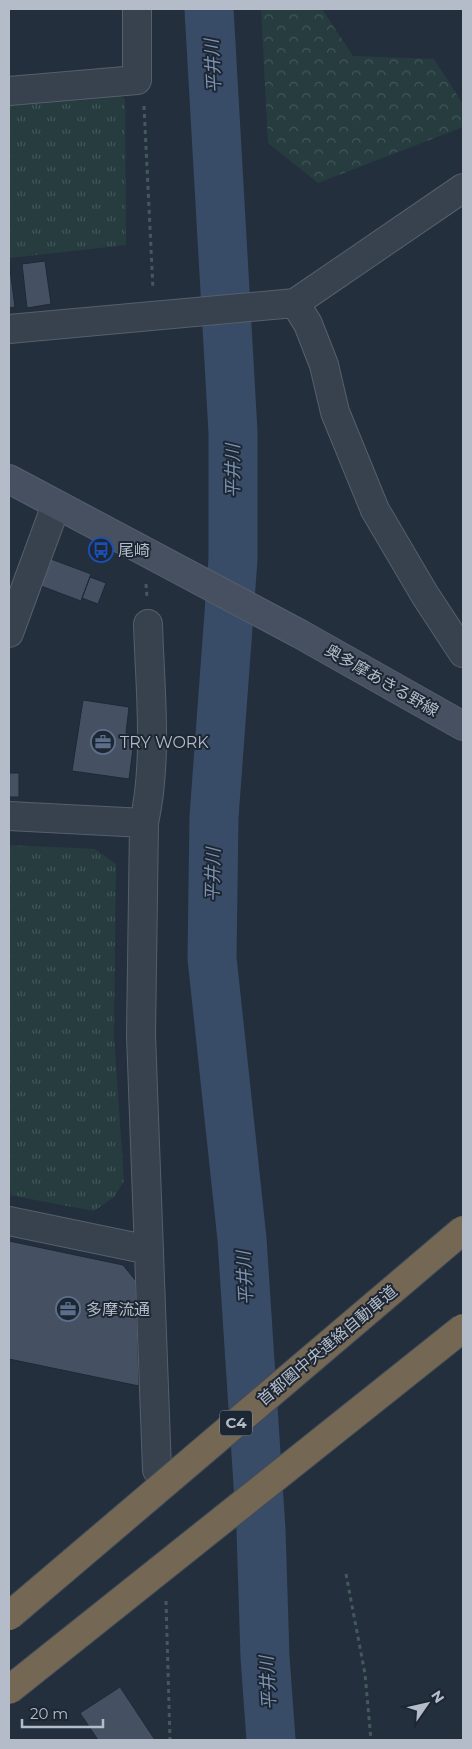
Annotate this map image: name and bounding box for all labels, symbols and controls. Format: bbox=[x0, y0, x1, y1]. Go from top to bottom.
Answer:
water label: 平井川 bbox=[200, 36, 225, 94]
water label: 平井川 bbox=[222, 442, 244, 498]
bus stop icon: 尾崎 bbox=[88, 537, 114, 563]
place label: 尾崎 bbox=[118, 541, 150, 560]
street label: 奥多摩あきる野線 bbox=[322, 640, 442, 721]
office icon: TRY WORK bbox=[90, 729, 116, 755]
place label: TRY WORK bbox=[120, 733, 209, 752]
water label: 平井川 bbox=[202, 846, 225, 902]
water label: 平井川 bbox=[232, 1248, 257, 1306]
street label: 首都圏中央連絡自動車道 bbox=[254, 1282, 401, 1409]
office icon: 多摩流通 bbox=[55, 1296, 81, 1322]
place label: 多摩流通 bbox=[86, 1300, 150, 1319]
road number: C4 bbox=[220, 1410, 252, 1436]
water label: 平井川 bbox=[255, 1653, 280, 1711]
north arrow bbox=[402, 1679, 452, 1729]
text: N bbox=[427, 1687, 448, 1706]
scale bar bbox=[22, 1696, 104, 1728]
text: 20 m bbox=[30, 1704, 68, 1723]

